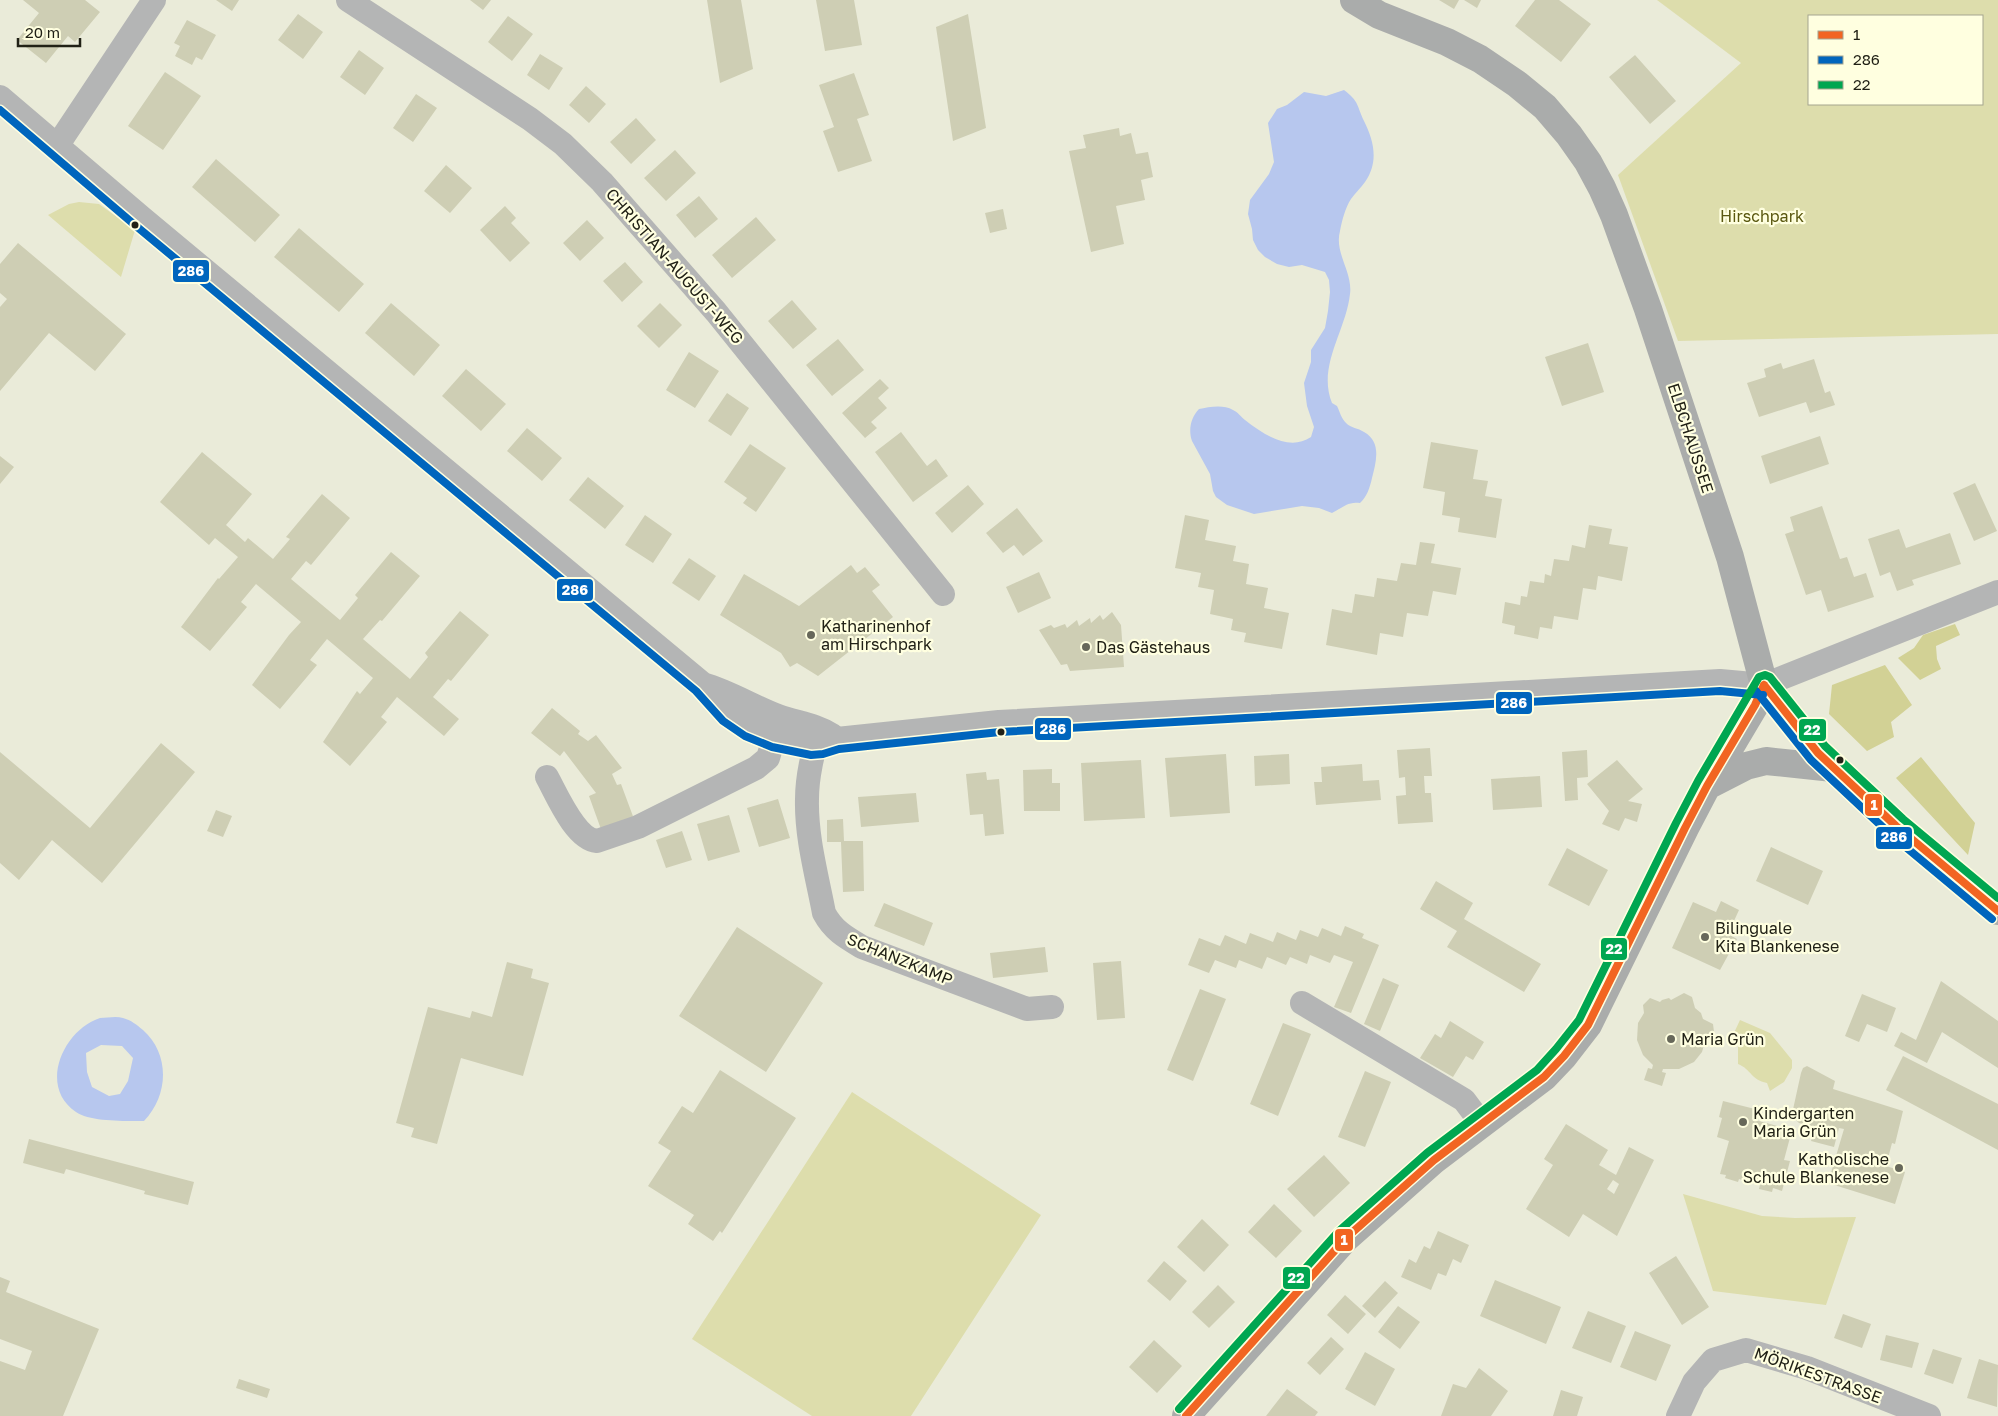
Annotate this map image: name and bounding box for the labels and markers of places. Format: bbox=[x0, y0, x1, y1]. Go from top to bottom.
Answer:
unlabelled marker bbox=[130, 220, 140, 230]
place label: Katharinenhof am Hirschpark bbox=[821, 616, 932, 654]
marker: Katharinenhof am Hirschpark bbox=[805, 629, 817, 641]
place label: Das Gästehaus bbox=[1096, 637, 1210, 657]
marker: Das Gästehaus bbox=[1080, 641, 1092, 653]
unlabelled marker bbox=[996, 727, 1006, 737]
unlabelled marker bbox=[1835, 755, 1845, 765]
place label: Bilinguale Kita Blankenese bbox=[1715, 918, 1839, 956]
marker: Bilinguale Kita Blankenese bbox=[1699, 931, 1711, 943]
place label: Maria Grün bbox=[1681, 1029, 1764, 1049]
marker: Maria Grün bbox=[1665, 1033, 1677, 1045]
place label: Kindergarten Maria Grün bbox=[1753, 1103, 1854, 1141]
marker: Kindergarten Maria Grün bbox=[1737, 1116, 1749, 1128]
place label: Katholische Schule Blankenese bbox=[1743, 1149, 1889, 1187]
marker: Katholische Schule Blankenese bbox=[1893, 1162, 1905, 1174]

